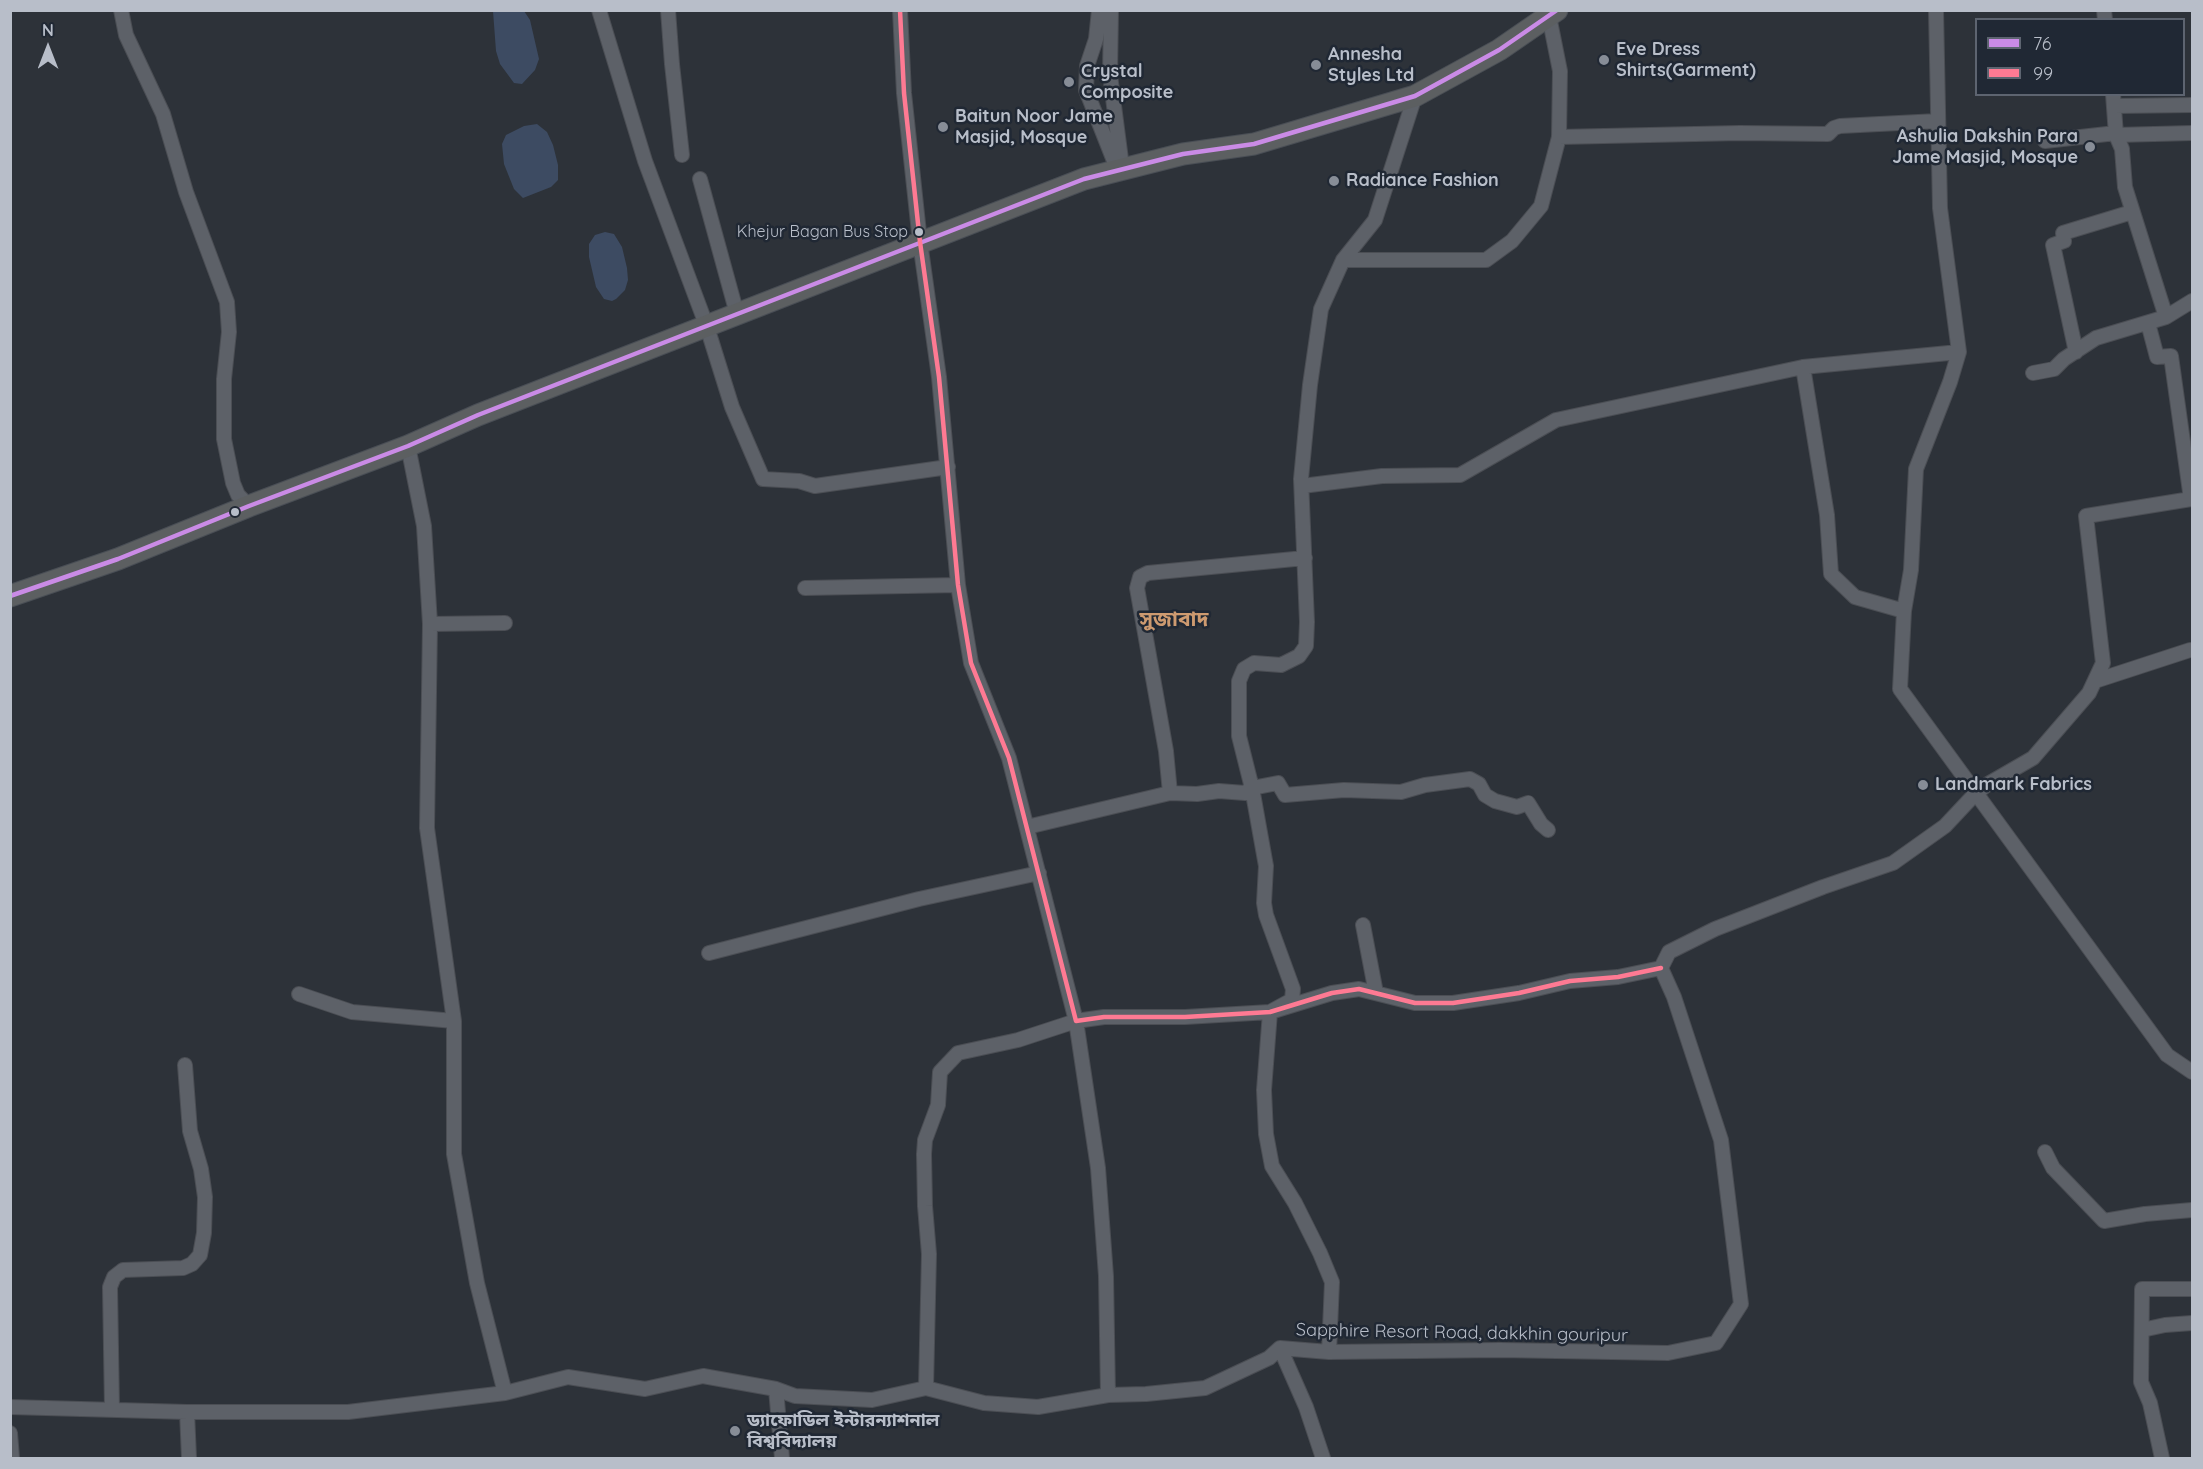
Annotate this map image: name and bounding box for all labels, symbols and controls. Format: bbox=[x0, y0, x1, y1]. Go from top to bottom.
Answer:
north arrow bbox=[18, 18, 78, 78]
legend bbox=[1975, 18, 2185, 96]
text: N bbox=[42, 20, 54, 40]
text: 76 bbox=[2033, 32, 2051, 55]
place label: Eve Dress Shirts(Garment) bbox=[1616, 39, 1756, 82]
place label: Annesha Styles Ltd bbox=[1328, 44, 1414, 86]
marker: Eve Dress Shirts(Garment) bbox=[1597, 53, 1611, 67]
marker: Annesha Styles Ltd bbox=[1309, 58, 1323, 72]
place label: Crystal Composite bbox=[1081, 61, 1173, 104]
text: 99 bbox=[2033, 62, 2053, 85]
marker: Crystal Composite bbox=[1062, 75, 1076, 89]
place label: Baitun Noor Jame Masjid, Mosque bbox=[955, 106, 1113, 148]
marker: Baitun Noor Jame Masjid, Mosque bbox=[936, 120, 950, 134]
place label: Ashulia Dakshin Para Jame Masjid, Mosque bbox=[1892, 126, 2078, 168]
marker: Ashulia Dakshin Para Jame Masjid, Mosque bbox=[2083, 140, 2097, 154]
place label: Radiance Fashion bbox=[1346, 170, 1499, 192]
marker: Radiance Fashion bbox=[1327, 174, 1341, 188]
place label: Khejur Bagan Bus Stop bbox=[737, 222, 908, 242]
marker: Khejur Bagan Bus Stop bbox=[913, 226, 925, 238]
unlabelled marker bbox=[229, 506, 241, 518]
district label: সুজাবাদ bbox=[1140, 607, 1208, 633]
place label: Landmark Fabrics bbox=[1935, 774, 2092, 796]
marker: Landmark Fabrics bbox=[1916, 778, 1930, 792]
street label: Sapphire Resort Road, dakkhin gouripur bbox=[1296, 1319, 1628, 1347]
place label: ড্যাফোডিল ইন্টারন্যাশনাল বিশ্ববিদ্যালয় bbox=[747, 1410, 939, 1452]
marker: ড্যাফোডিল ইন্টারন্যাশনাল বিশ্ববিদ্যালয় bbox=[728, 1424, 742, 1438]

